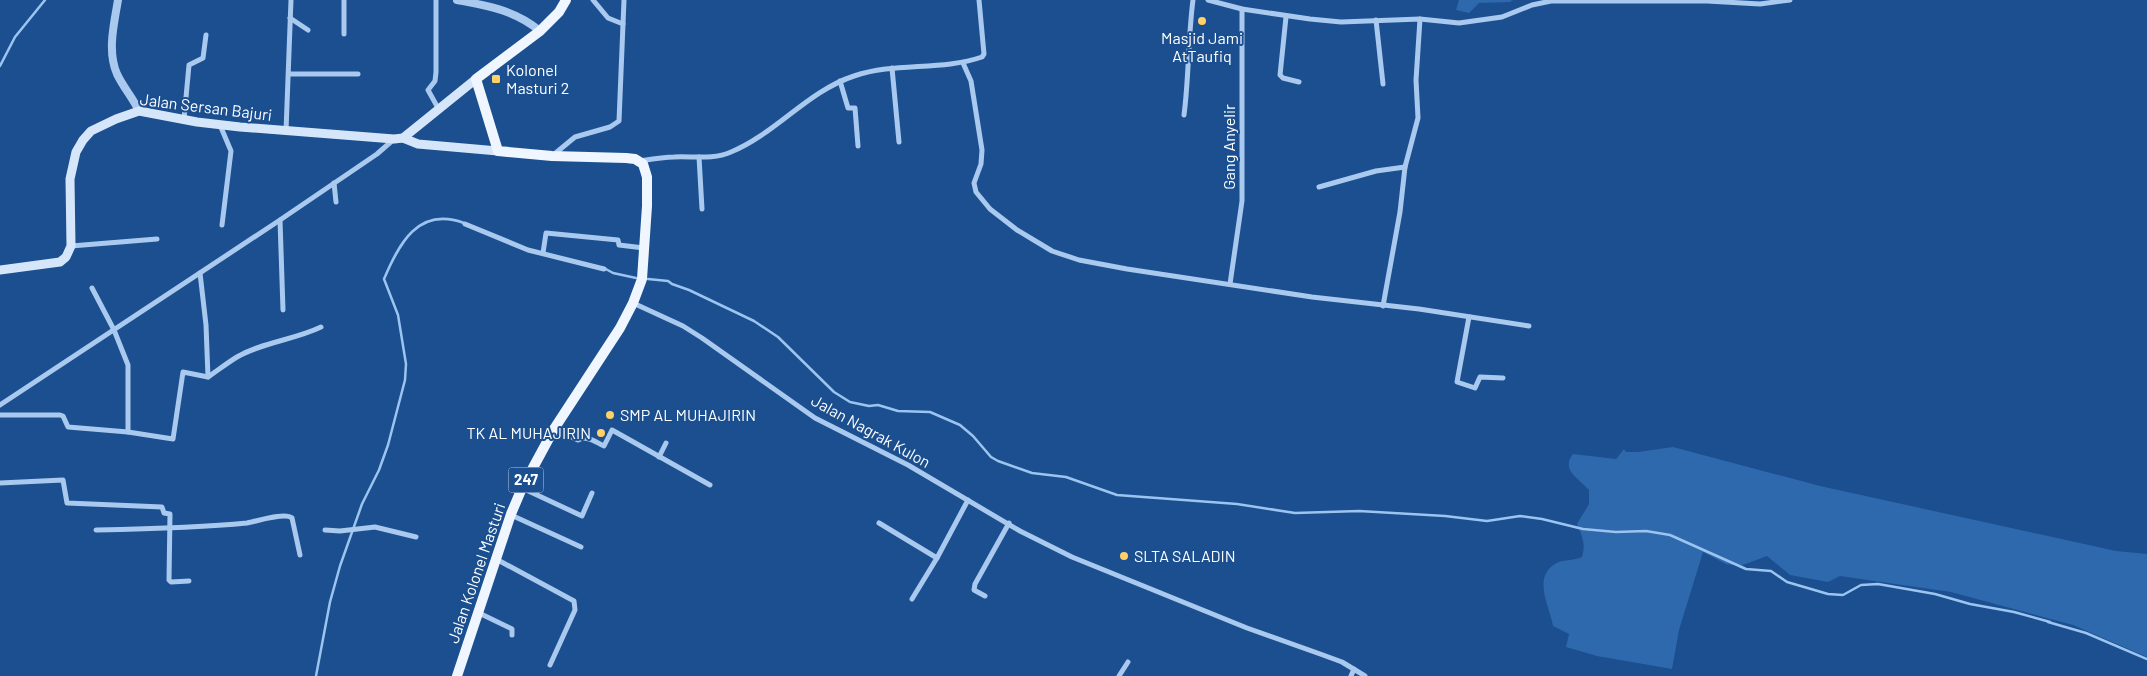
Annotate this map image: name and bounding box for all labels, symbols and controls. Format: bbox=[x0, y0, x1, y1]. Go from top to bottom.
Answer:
marker: Masjid Jami AtTaufiq bbox=[1196, 15, 1208, 27]
place label: Masjid Jami AtTaufiq bbox=[1161, 28, 1243, 65]
place label: Kolonel Masturi 2 bbox=[506, 60, 569, 97]
marker: Kolonel Masturi 2 bbox=[490, 73, 502, 85]
street label: Jalan Sersan Bajuri bbox=[139, 89, 273, 124]
street label: Gang Anyelir bbox=[1219, 104, 1238, 190]
street label: Jalan Nagrak Kulon bbox=[808, 390, 934, 471]
place label: SMP AL MUHAJIRIN bbox=[620, 405, 756, 424]
marker: SMP AL MUHAJIRIN bbox=[604, 409, 616, 421]
place label: TK AL MUHAJIRIN bbox=[466, 423, 591, 442]
marker: TK AL MUHAJIRIN bbox=[595, 427, 607, 439]
road number: 247 bbox=[508, 468, 544, 492]
street label: Jalan Kolonel Masturi bbox=[443, 500, 508, 646]
place label: SLTA SALADIN bbox=[1134, 546, 1235, 565]
marker: SLTA SALADIN bbox=[1118, 550, 1130, 562]

